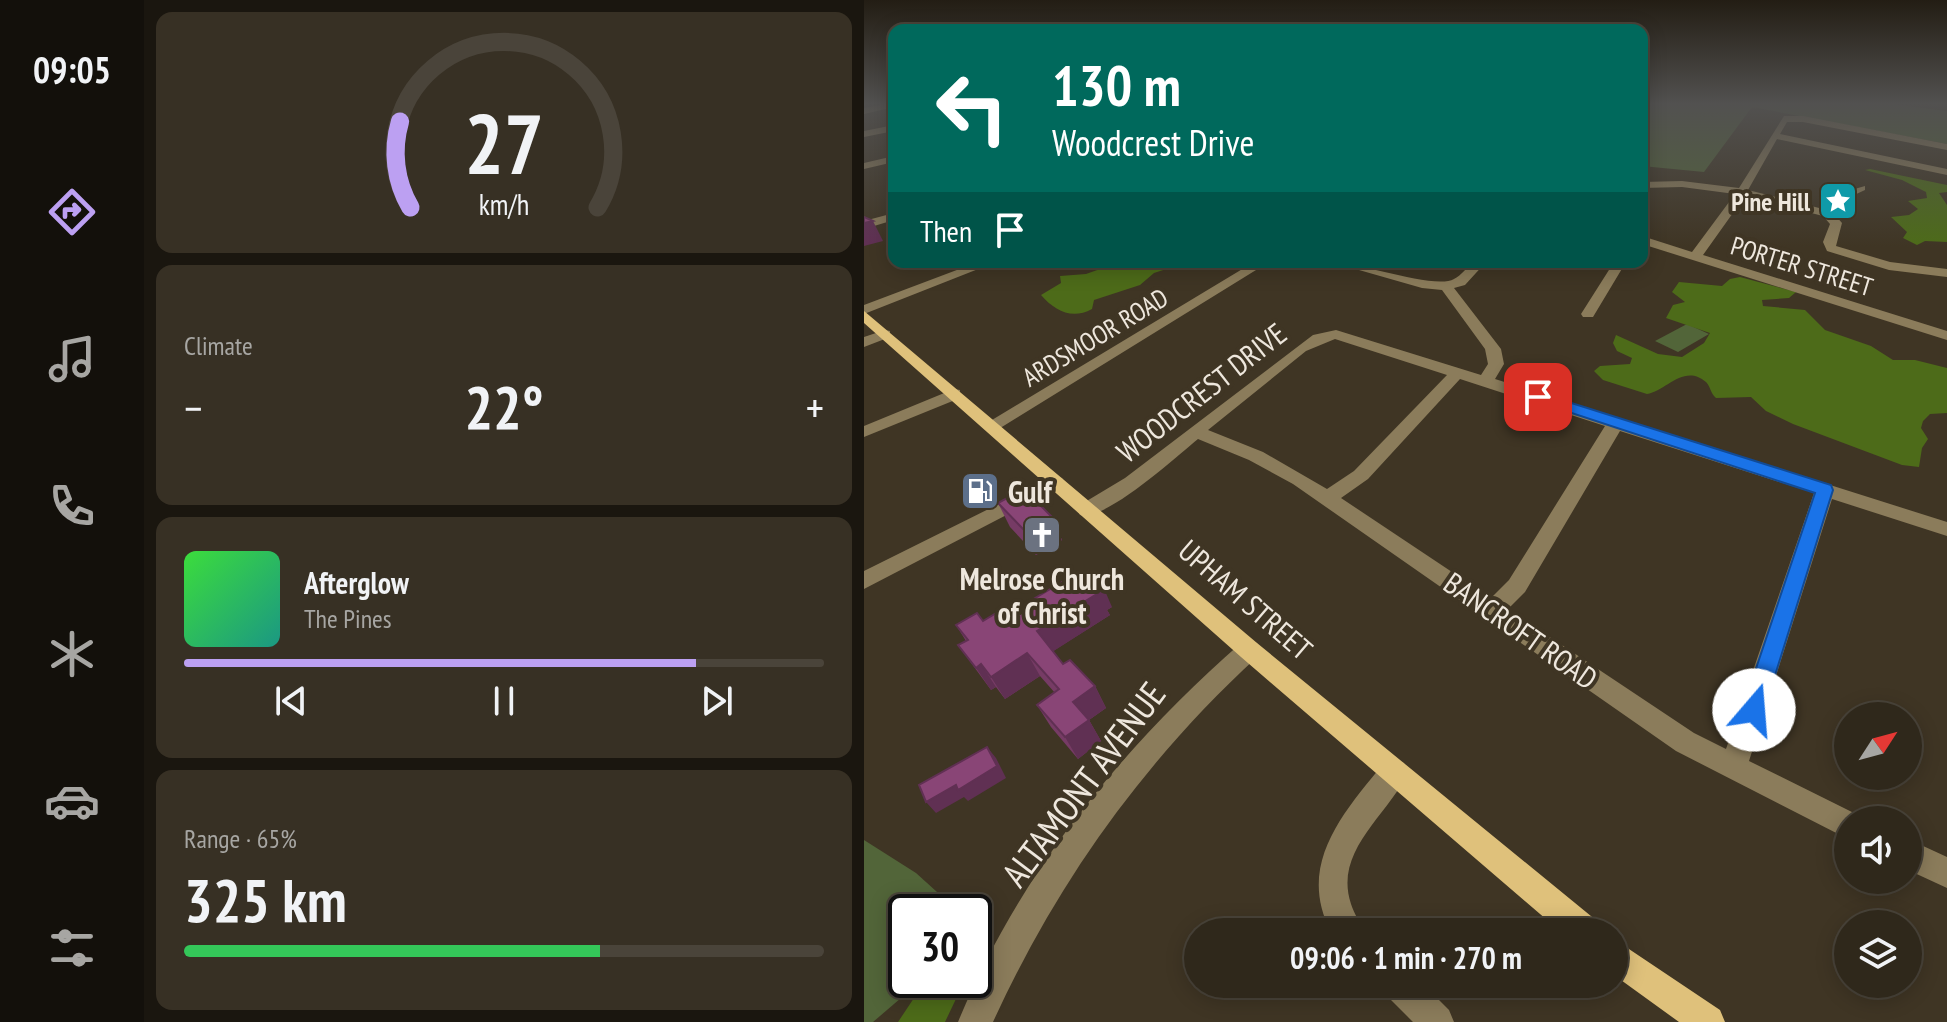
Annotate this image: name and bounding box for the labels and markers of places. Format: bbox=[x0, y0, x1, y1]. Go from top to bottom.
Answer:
place icon: Pine Hill bbox=[1817, 180, 1859, 222]
place label: Pine Hill bbox=[1731, 185, 1811, 218]
pin bbox=[1504, 363, 1572, 431]
fuel station icon: Gulf bbox=[959, 470, 1001, 512]
place label: Gulf bbox=[1008, 472, 1054, 511]
church icon: Melrose Church of Christ bbox=[1021, 514, 1063, 556]
place label: Melrose Church of Christ bbox=[960, 559, 1124, 632]

